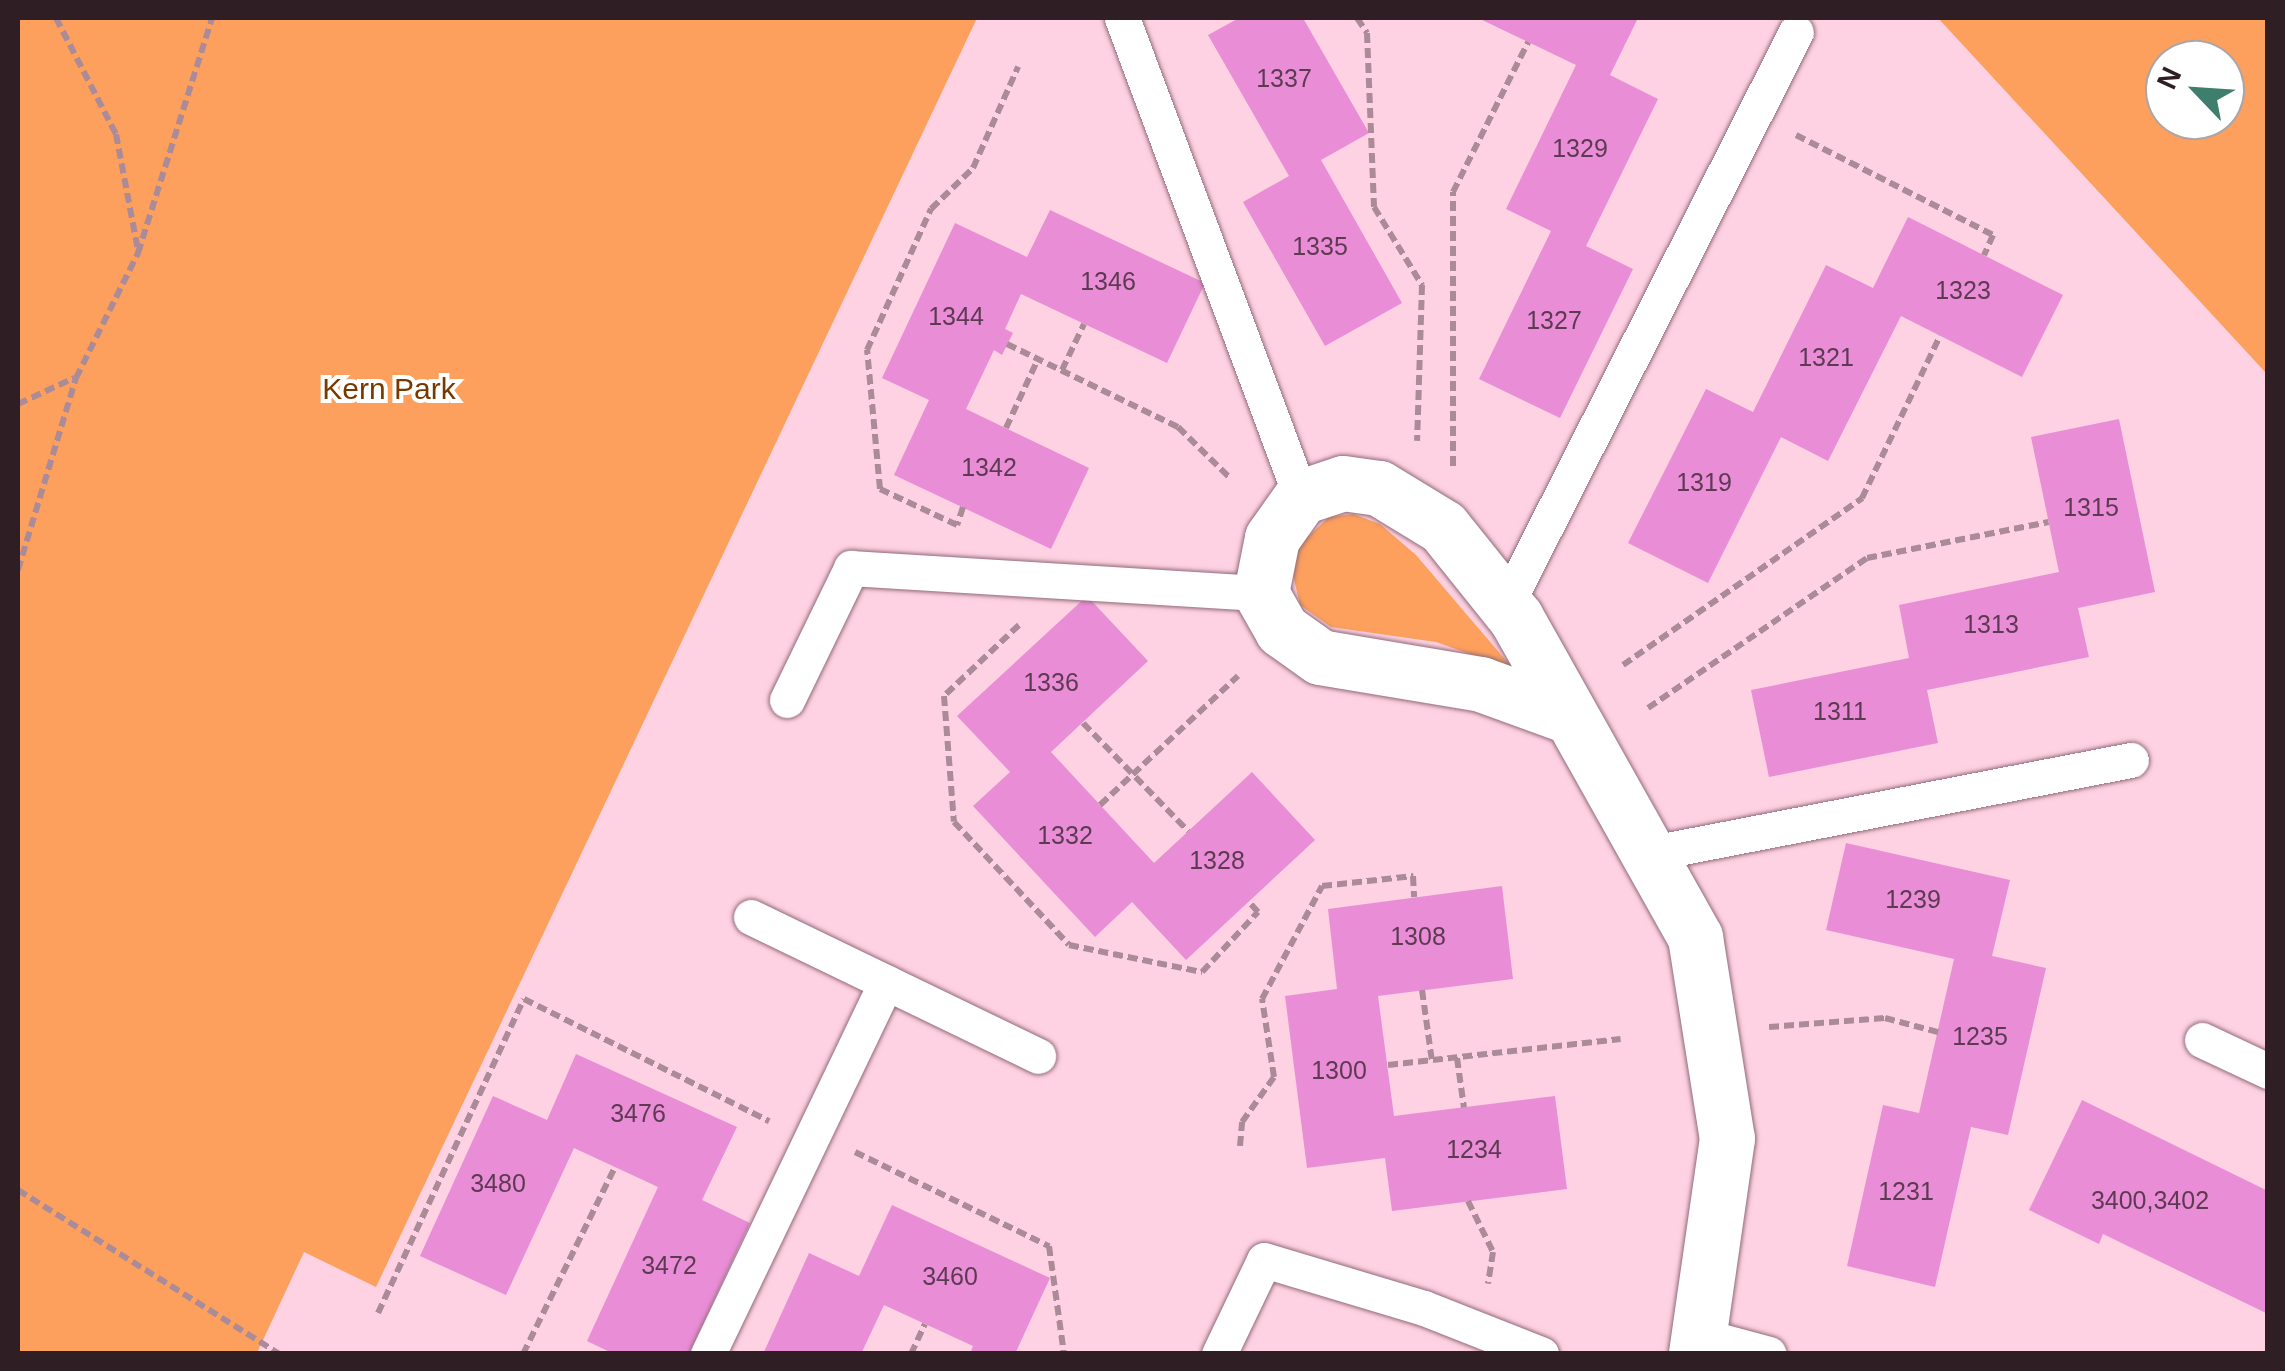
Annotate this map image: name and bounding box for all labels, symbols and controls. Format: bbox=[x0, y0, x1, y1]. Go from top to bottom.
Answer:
north arrow bbox=[2145, 40, 2245, 140]
text: N bbox=[2151, 62, 2187, 94]
house number: 1337 bbox=[1256, 63, 1312, 93]
house number: 1329 bbox=[1552, 133, 1608, 163]
house number: 1335 bbox=[1292, 231, 1348, 261]
house number: 1346 bbox=[1080, 266, 1136, 296]
house number: 1323 bbox=[1935, 275, 1991, 305]
house number: 1344 bbox=[928, 301, 984, 331]
house number: 1327 bbox=[1526, 305, 1582, 335]
house number: 1321 bbox=[1798, 342, 1854, 372]
park label: Kern Park bbox=[322, 371, 456, 407]
house number: 1342 bbox=[961, 452, 1017, 482]
house number: 1319 bbox=[1676, 467, 1732, 497]
house number: 1315 bbox=[2063, 492, 2119, 522]
house number: 1313 bbox=[1963, 609, 2019, 639]
house number: 1336 bbox=[1023, 667, 1079, 697]
house number: 1311 bbox=[1813, 696, 1867, 726]
house number: 1332 bbox=[1037, 820, 1093, 850]
house number: 1328 bbox=[1189, 845, 1245, 875]
house number: 1239 bbox=[1885, 884, 1941, 914]
house number: 1308 bbox=[1390, 921, 1446, 951]
house number: 1235 bbox=[1952, 1021, 2008, 1051]
house number: 1300 bbox=[1311, 1055, 1367, 1085]
house number: 3476 bbox=[610, 1098, 666, 1128]
house number: 1234 bbox=[1446, 1134, 1502, 1164]
house number: 3480 bbox=[470, 1168, 526, 1198]
house number: 1231 bbox=[1878, 1176, 1934, 1206]
house number: 3400,3402 bbox=[2091, 1185, 2209, 1215]
house number: 3472 bbox=[641, 1250, 697, 1280]
house number: 3460 bbox=[922, 1261, 978, 1291]

